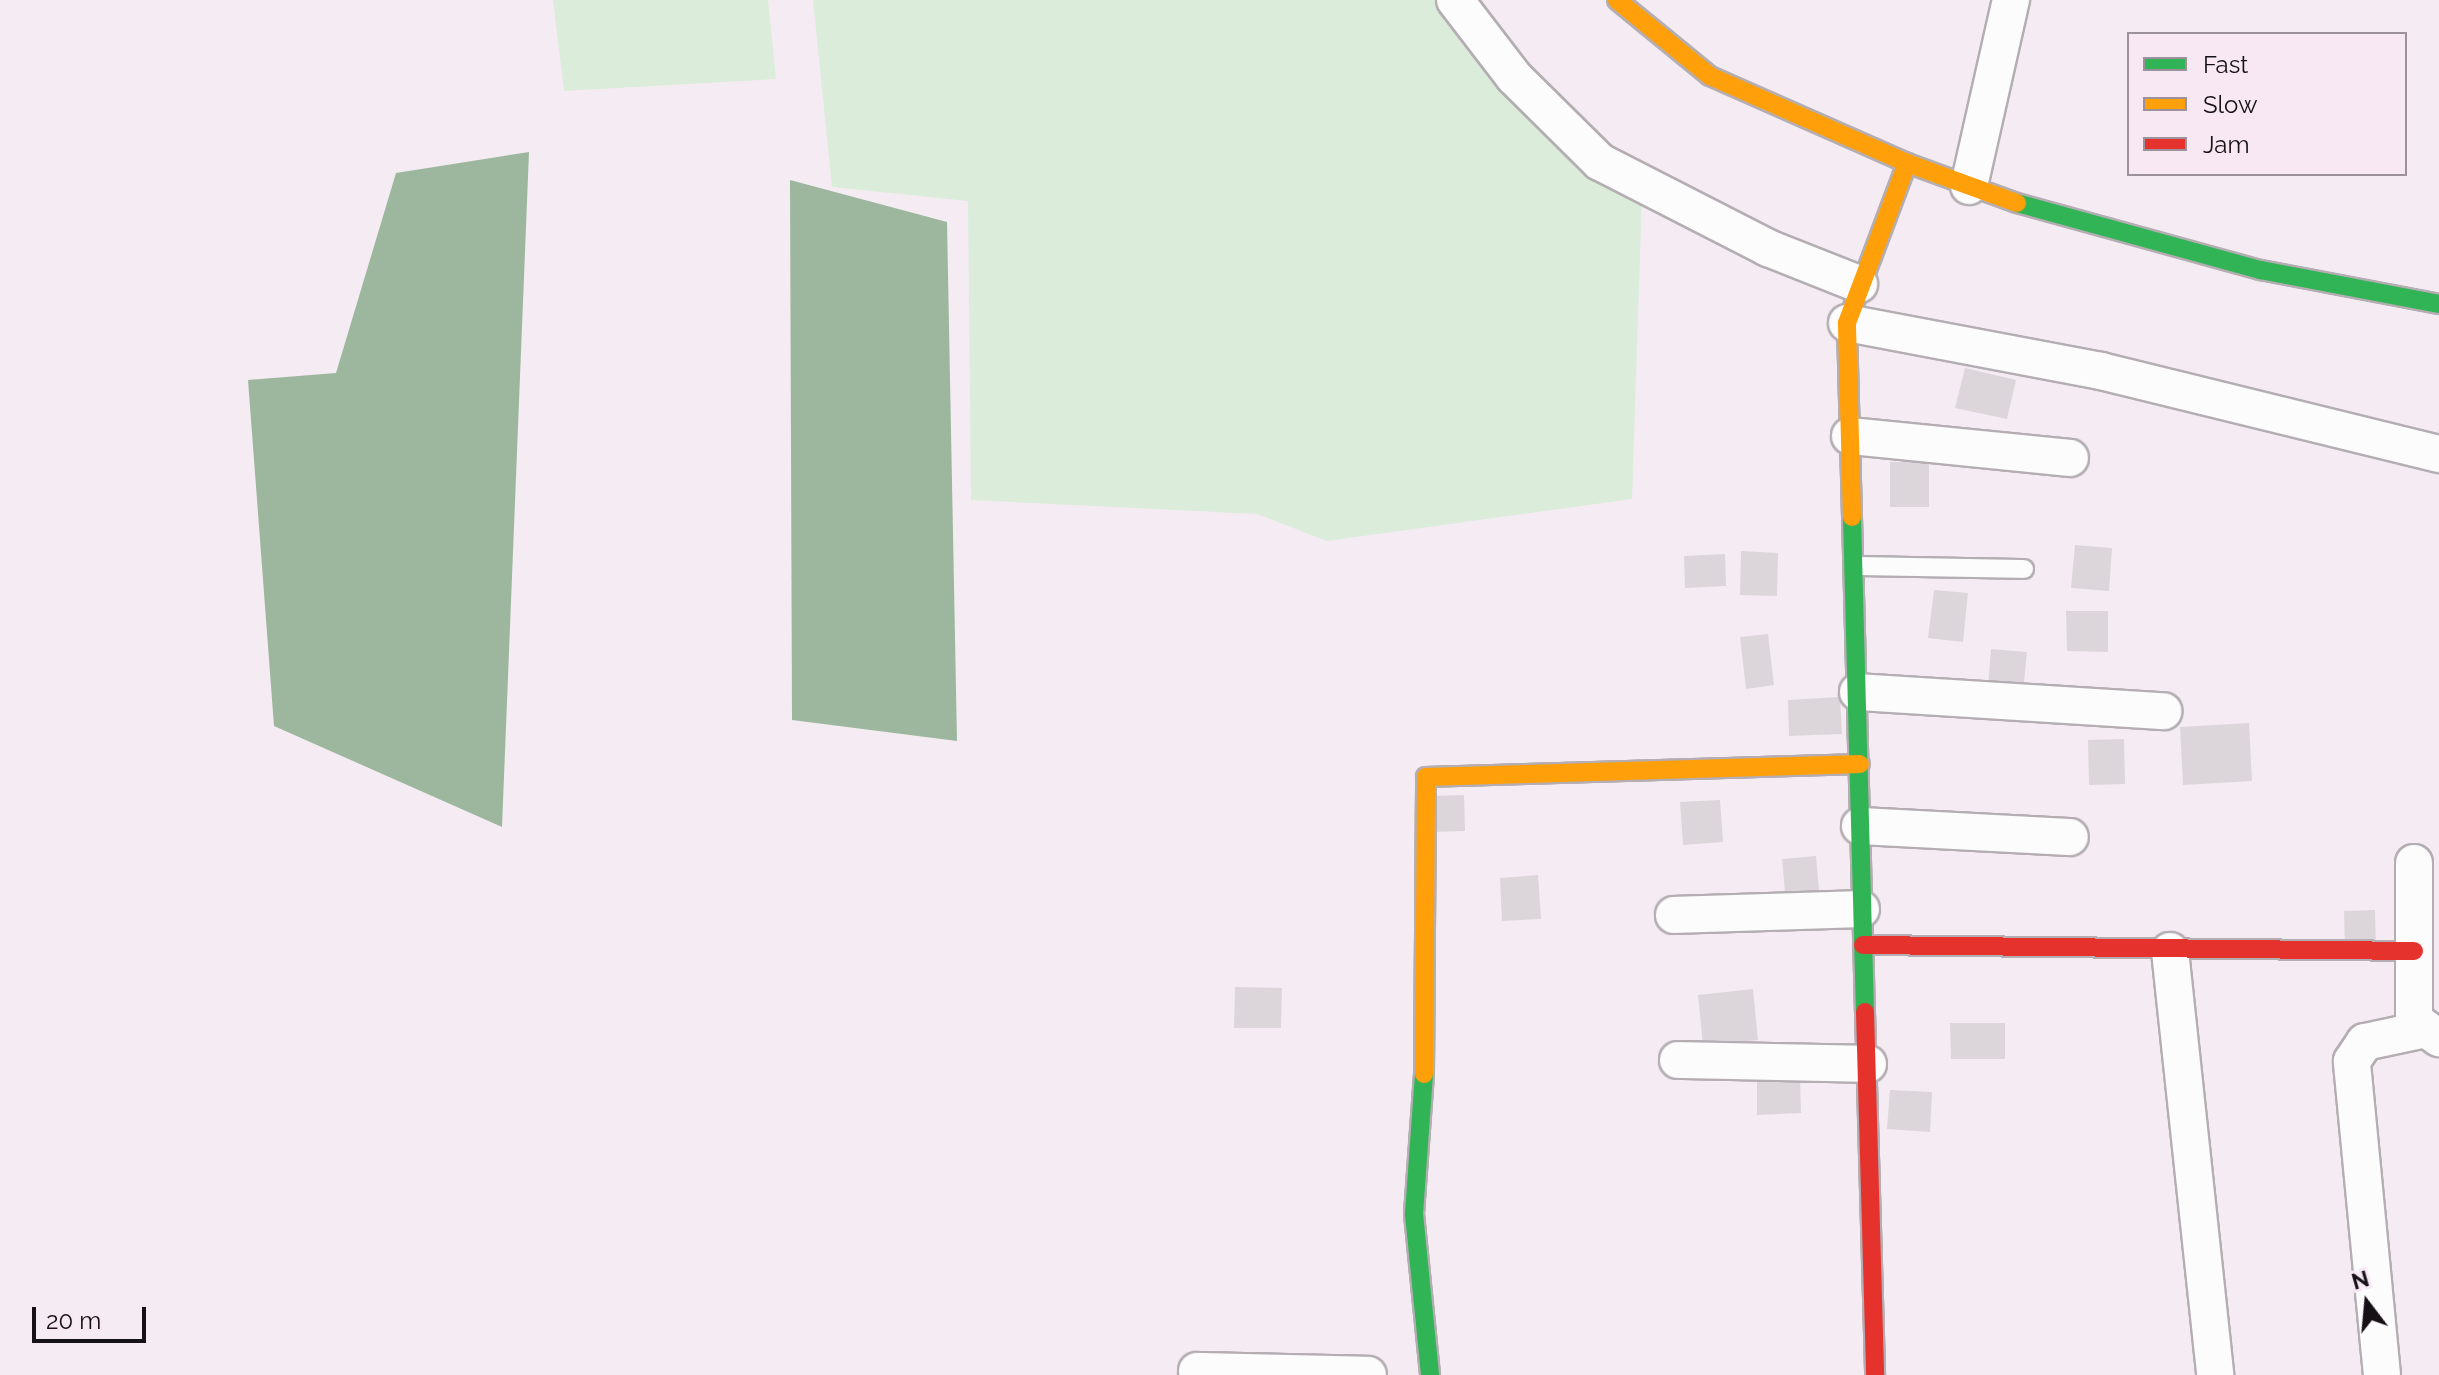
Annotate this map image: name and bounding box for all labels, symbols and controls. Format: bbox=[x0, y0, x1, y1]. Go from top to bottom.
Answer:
legend bbox=[2127, 32, 2407, 176]
text: Fast bbox=[2203, 50, 2248, 79]
text: Slow bbox=[2203, 90, 2257, 119]
text: Jam bbox=[2203, 130, 2249, 159]
north arrow bbox=[2327, 1263, 2407, 1343]
text: N bbox=[2349, 1265, 2372, 1295]
scale bar bbox=[36, 1291, 150, 1341]
text: 20 m bbox=[46, 1306, 101, 1335]

